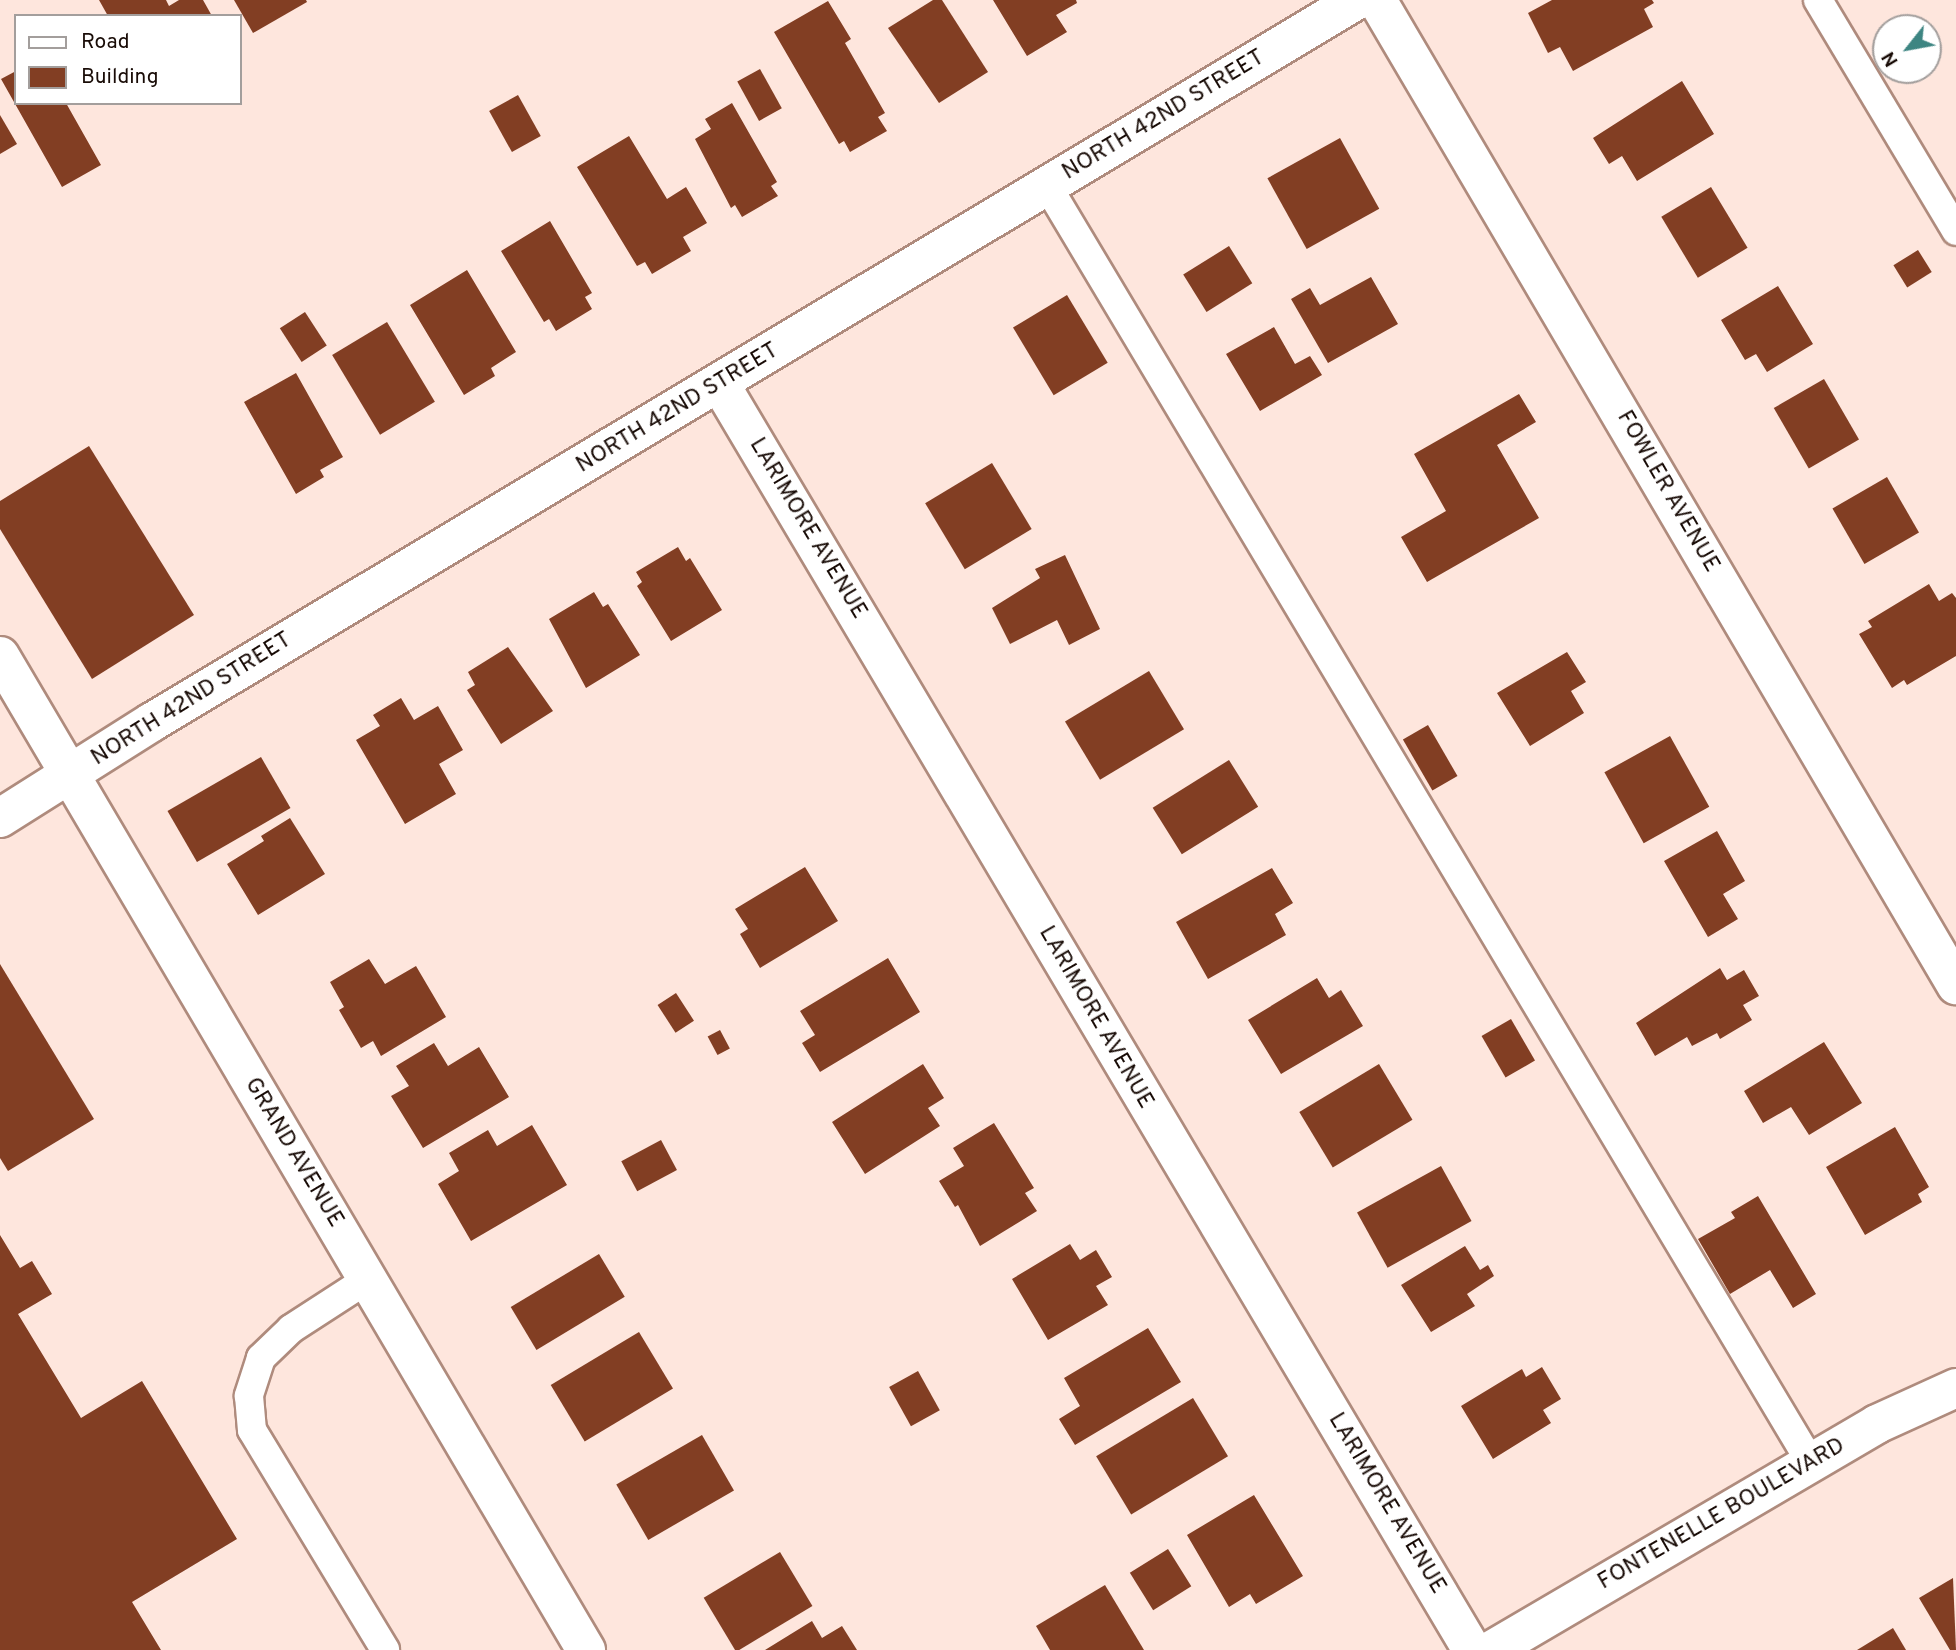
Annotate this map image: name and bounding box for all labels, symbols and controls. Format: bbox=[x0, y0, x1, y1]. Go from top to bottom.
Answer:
legend bbox=[14, 14, 242, 105]
north arrow bbox=[1872, 14, 1942, 84]
text: Road bbox=[81, 29, 130, 56]
street label: NORTH 42ND STREET bbox=[1058, 45, 1270, 187]
text: N bbox=[1877, 47, 1905, 71]
text: Building bbox=[81, 64, 159, 91]
street label: NORTH 42ND STREET bbox=[572, 338, 784, 480]
street label: FOWLER AVENUE bbox=[1609, 406, 1725, 578]
street label: LARIMORE AVENUE bbox=[742, 433, 872, 625]
street label: NORTH 42ND STREET bbox=[87, 627, 297, 773]
street label: LARIMORE AVENUE bbox=[1031, 921, 1159, 1115]
street label: GRAND AVENUE bbox=[237, 1073, 349, 1233]
street label: LARIMORE AVENUE bbox=[1321, 1408, 1451, 1600]
street label: FONTENELLE BOULEVARD bbox=[1594, 1433, 1850, 1597]

